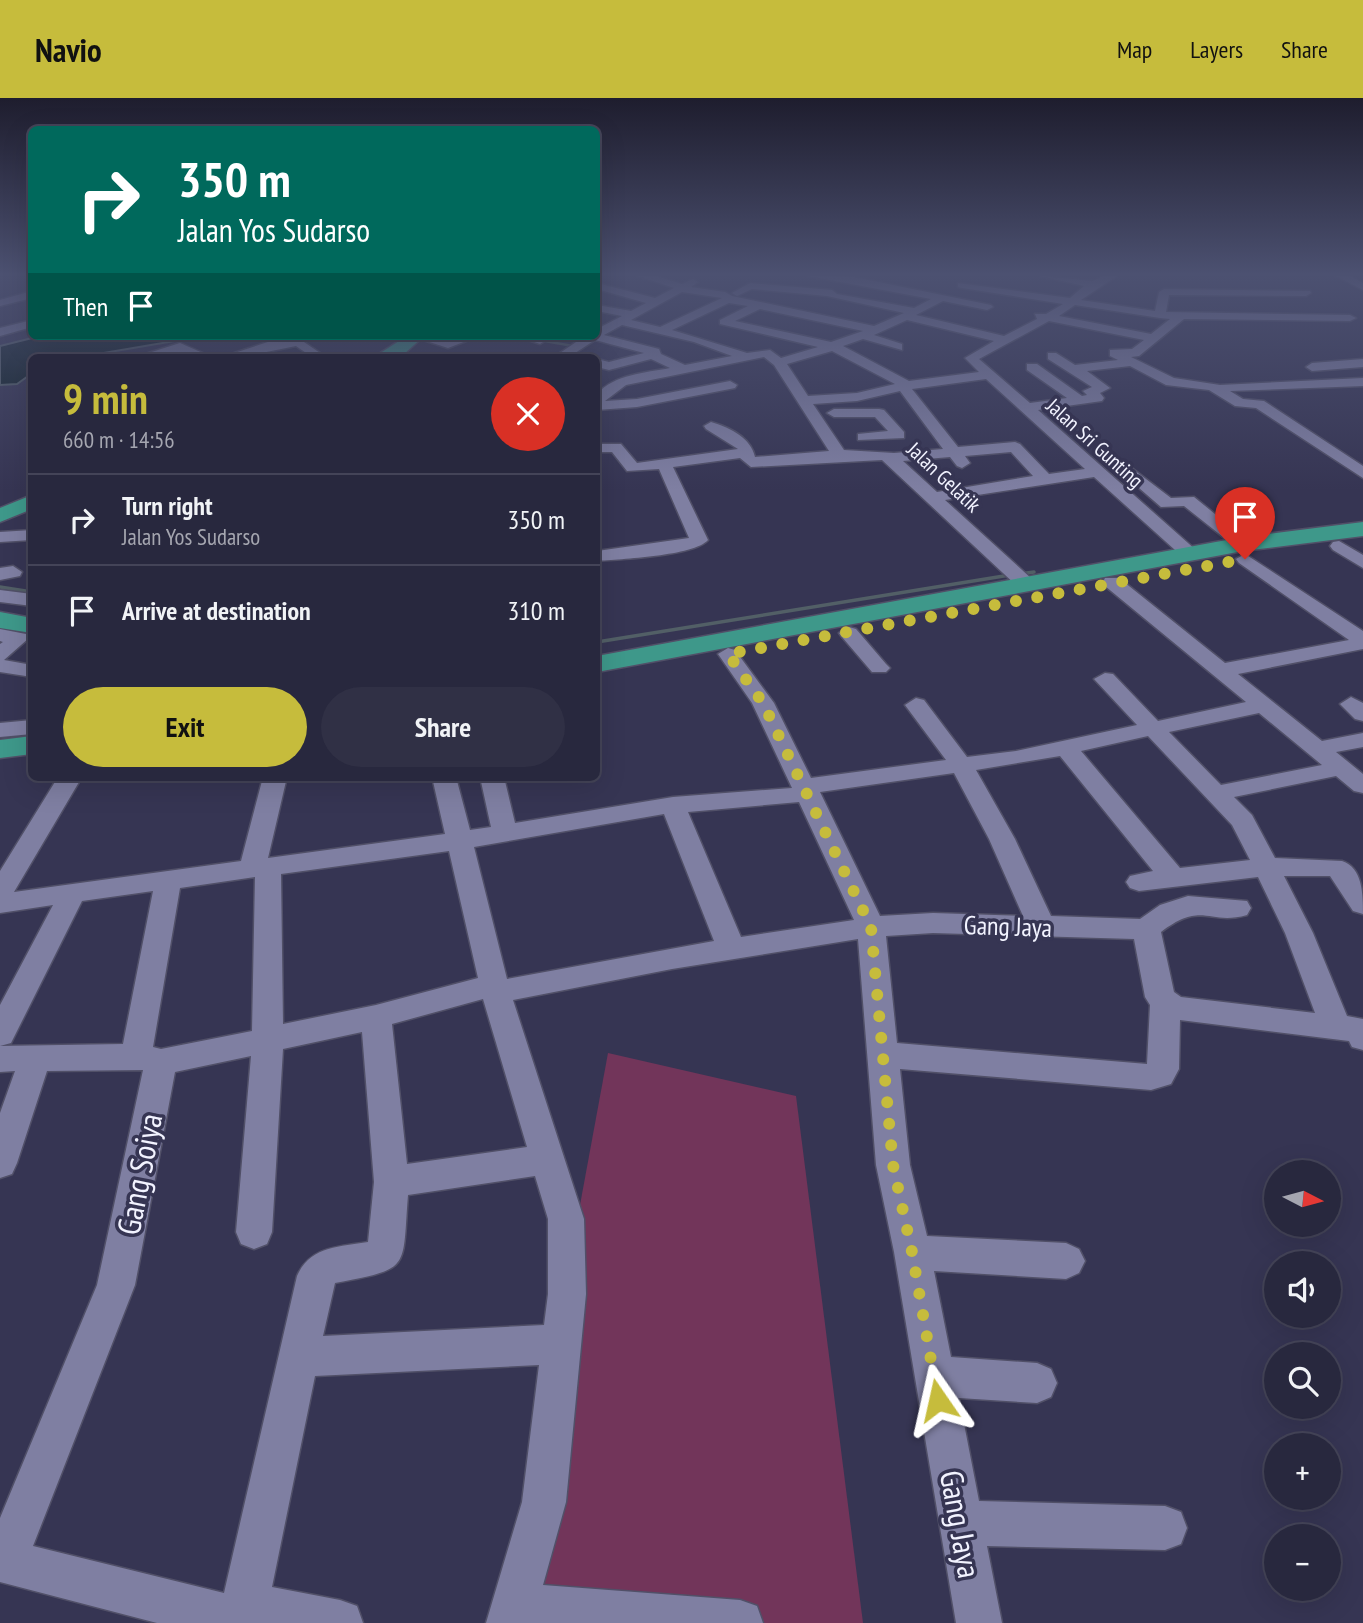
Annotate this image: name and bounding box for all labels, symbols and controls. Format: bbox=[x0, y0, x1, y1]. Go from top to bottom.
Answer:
text: Navio bbox=[35, 28, 102, 71]
text: Map bbox=[1117, 34, 1152, 65]
text: Layers bbox=[1190, 34, 1243, 65]
text: Share bbox=[1281, 34, 1328, 65]
text: 350 m bbox=[178, 147, 291, 211]
icon: right bbox=[63, 154, 154, 245]
text: Jalan Yos Sudarso bbox=[178, 209, 370, 251]
icon: arrive bbox=[122, 287, 160, 325]
text: Then bbox=[63, 290, 108, 323]
text: 9 min bbox=[63, 371, 148, 426]
button: close bbox=[491, 377, 565, 451]
street label: Jalan Sri Gunting bbox=[1040, 392, 1149, 494]
text: 660 m · 14:56 bbox=[63, 425, 175, 454]
street label: Jalan Gelatik bbox=[901, 435, 987, 518]
pin bbox=[1215, 487, 1275, 559]
text: Turn right bbox=[122, 489, 213, 522]
icon: arrive bbox=[1226, 498, 1264, 536]
icon: right bbox=[63, 501, 101, 539]
text: 350 m bbox=[507, 503, 565, 536]
text: Jalan Yos Sudarso bbox=[122, 522, 260, 551]
icon: arrive bbox=[63, 592, 101, 630]
text: Arrive at destination bbox=[122, 594, 311, 627]
text: 310 m bbox=[507, 594, 565, 627]
button: Exit bbox=[63, 687, 307, 767]
button: Share bbox=[321, 687, 565, 767]
street label: Gang Jaya bbox=[963, 908, 1053, 944]
street label: Gang Soiya bbox=[107, 1110, 171, 1238]
north arrow bbox=[1264, 1160, 1340, 1237]
map controls bbox=[1264, 1160, 1341, 1601]
button: sound bbox=[1264, 1251, 1341, 1328]
button: search bbox=[1264, 1342, 1341, 1419]
position arrow bbox=[901, 1363, 975, 1437]
button: + bbox=[1264, 1433, 1341, 1510]
street label: Gang Jaya bbox=[931, 1467, 991, 1581]
button: − bbox=[1264, 1524, 1341, 1601]

